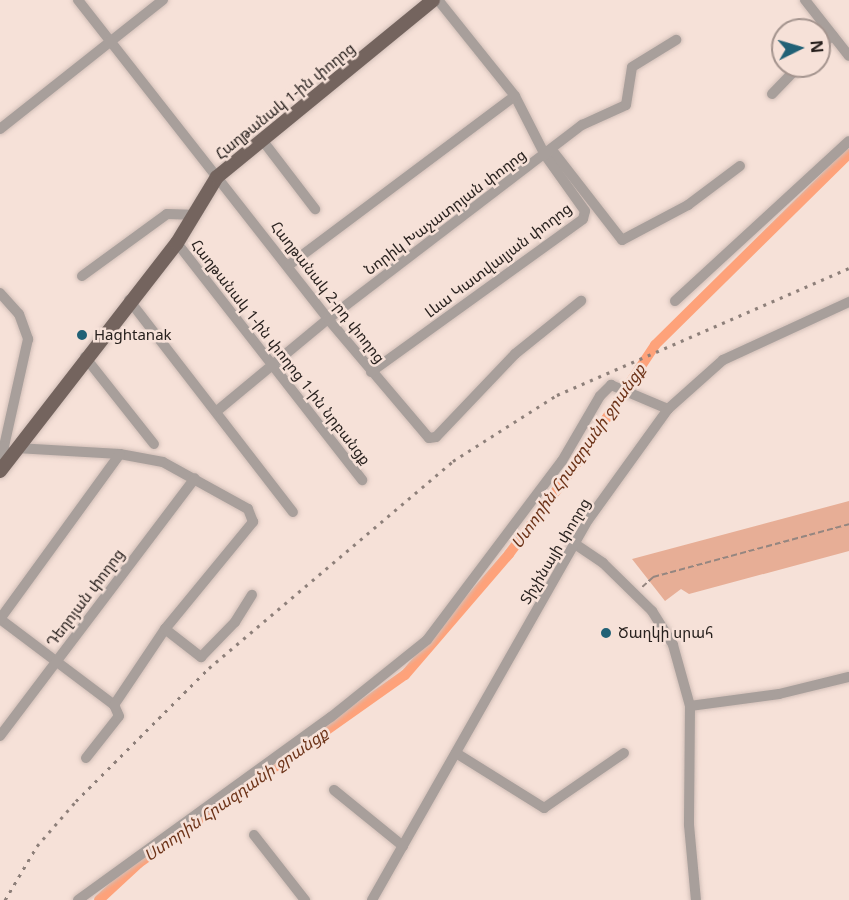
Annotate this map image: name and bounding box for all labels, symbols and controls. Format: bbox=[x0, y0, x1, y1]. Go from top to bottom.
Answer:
north arrow bbox=[771, 18, 831, 78]
street label: Հաղթանակ 1-ին փողոց bbox=[212, 39, 358, 163]
text: N bbox=[805, 39, 828, 54]
street label: Նորիկ Խաչատրյան փողոց bbox=[361, 145, 529, 279]
street label: Լևա Կատվալյան փողոց bbox=[421, 199, 575, 321]
street label: Հաղթանակ 2-րդ փողոց bbox=[267, 218, 389, 366]
street label: Հաղթանակ 1-ին փողոց 1-ին նրբանցք bbox=[187, 236, 375, 468]
place label: Haghtanak bbox=[94, 326, 172, 344]
marker: Haghtanak bbox=[75, 328, 89, 342]
water label: Ստորին Հրազդանի ջրանցք bbox=[507, 360, 649, 552]
street label: Տիչինայի փողոց bbox=[516, 495, 594, 607]
street label: Դեղոյան փողոց bbox=[42, 545, 128, 651]
place label: Ծաղկի սրահ bbox=[618, 624, 713, 642]
marker: Ծաղկի սրահ bbox=[599, 626, 613, 640]
water label: Ստորին Հրազդանի ջրանցք bbox=[140, 723, 332, 865]

